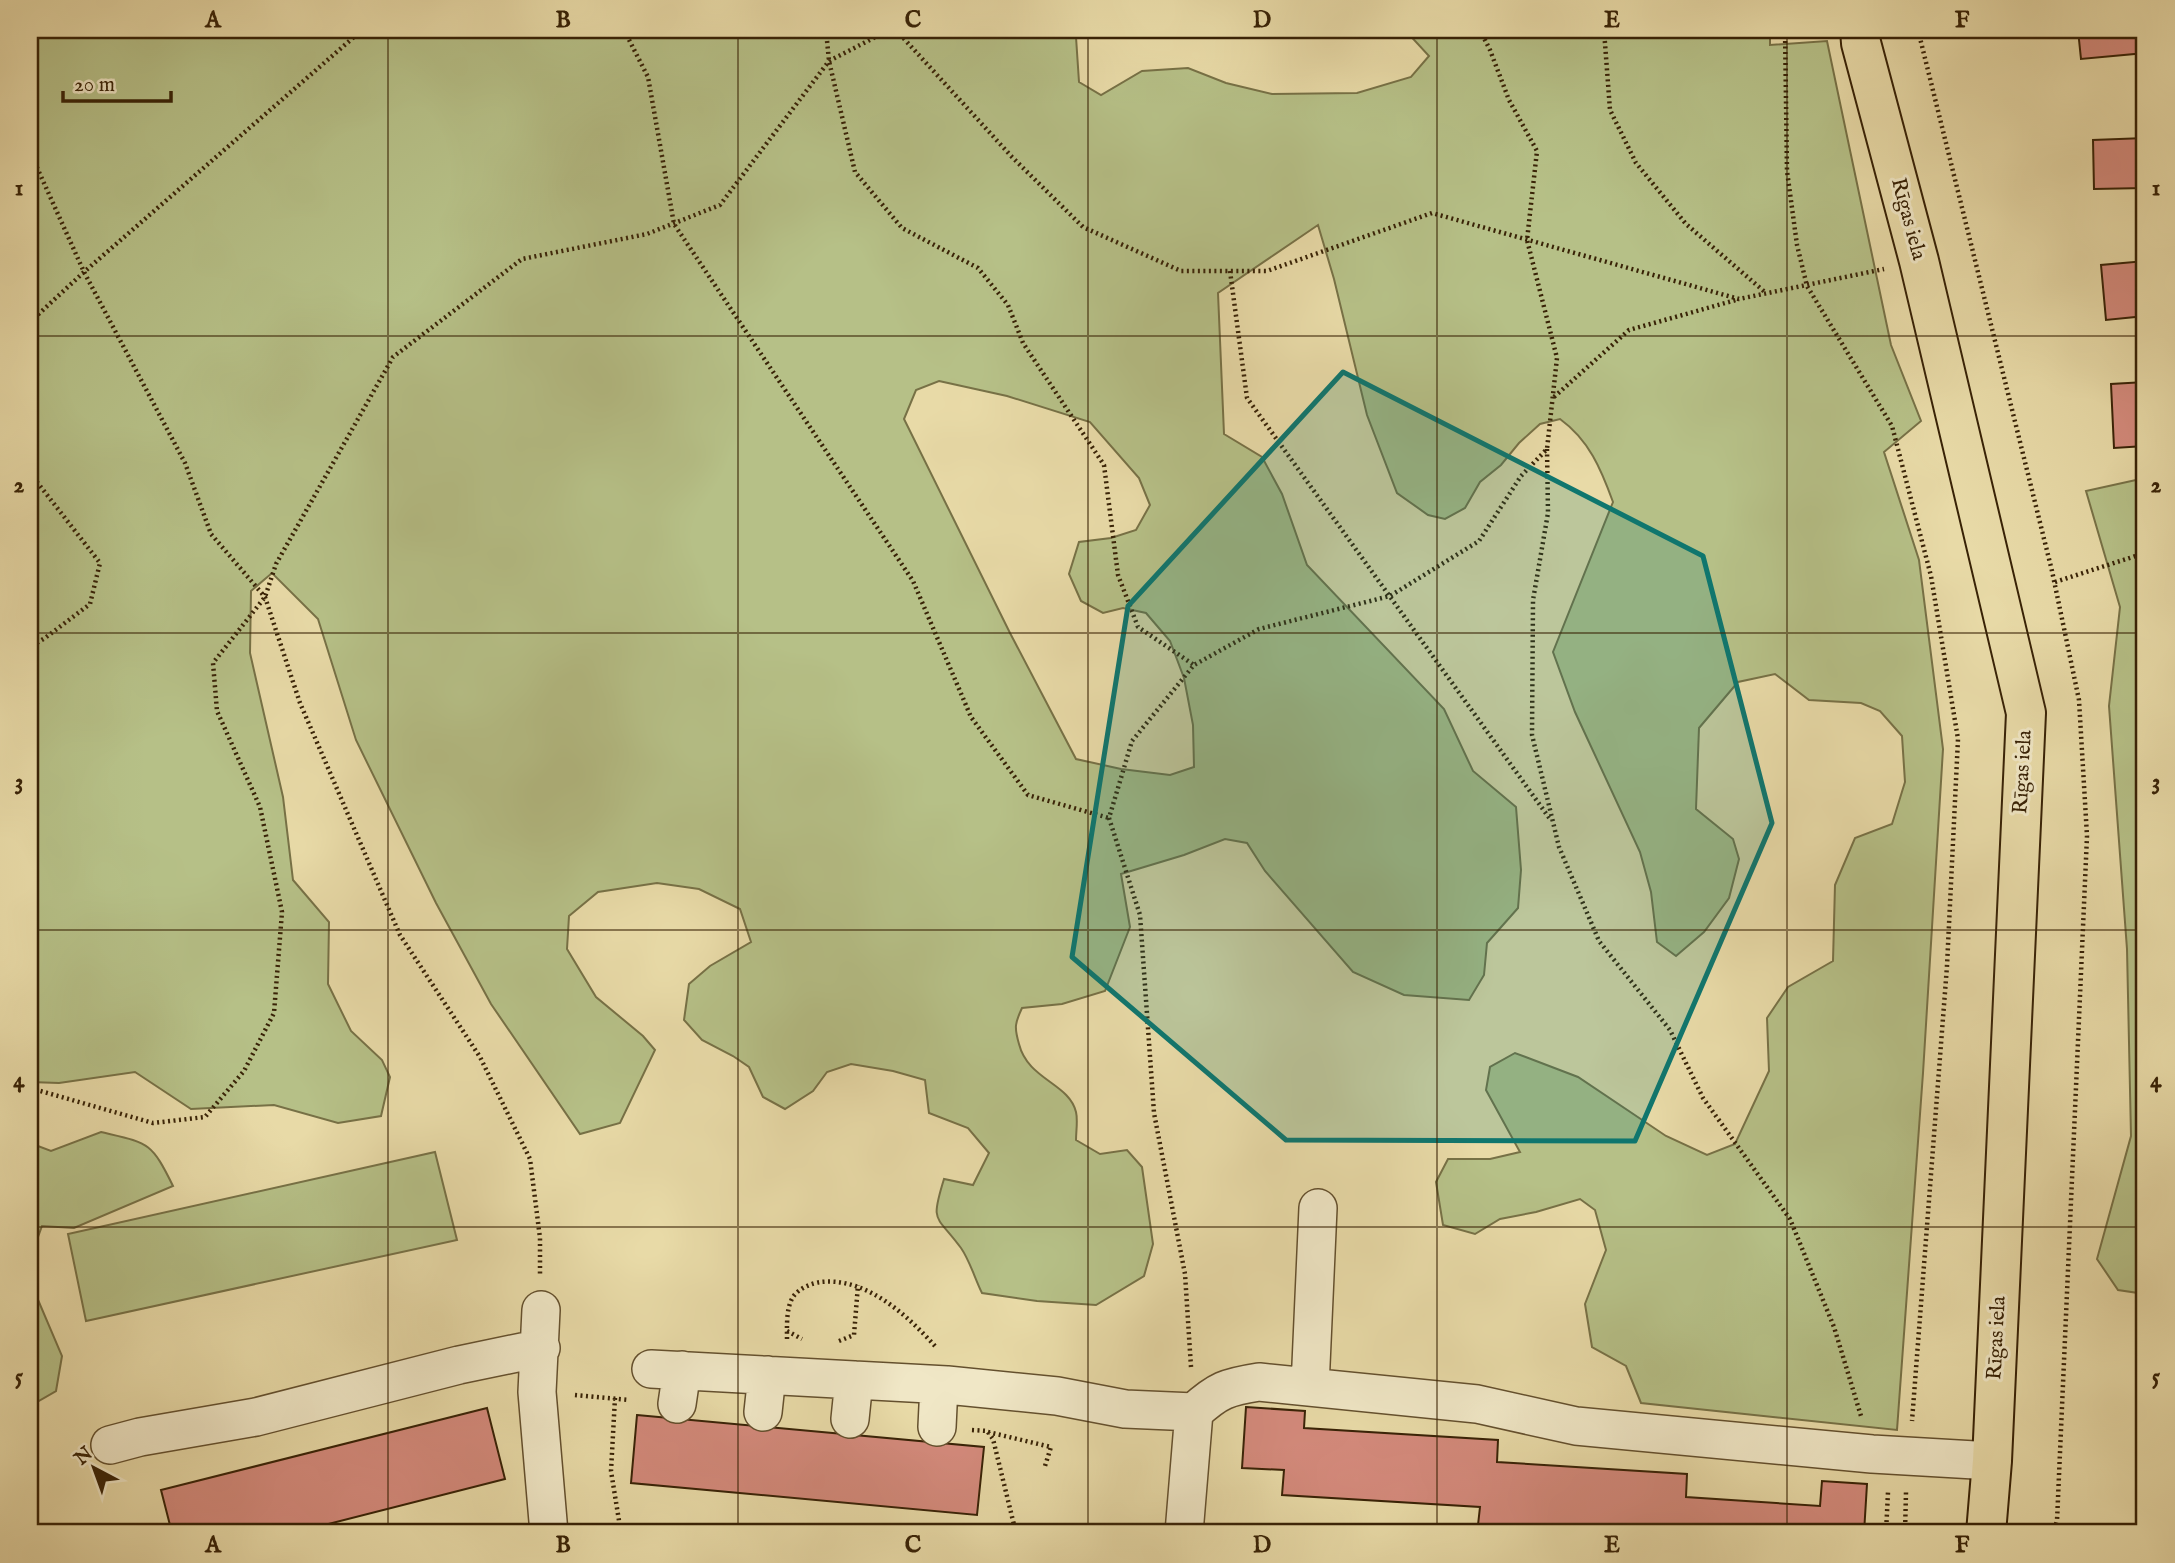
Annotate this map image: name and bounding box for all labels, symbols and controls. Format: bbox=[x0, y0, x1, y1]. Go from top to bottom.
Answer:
text: A bbox=[204, 6, 222, 35]
text: B bbox=[555, 6, 571, 35]
text: C bbox=[905, 6, 922, 35]
text: D bbox=[1253, 6, 1271, 35]
text: E bbox=[1604, 6, 1620, 35]
text: F bbox=[1955, 6, 1970, 35]
scale bar bbox=[63, 60, 172, 104]
text: 20 m bbox=[74, 72, 115, 99]
text: 1 bbox=[15, 174, 23, 203]
text: 1 bbox=[2152, 174, 2160, 203]
street label: Rīgas iela bbox=[1884, 175, 1932, 264]
text: 2 bbox=[14, 471, 25, 500]
text: 2 bbox=[2151, 471, 2162, 500]
street label: Rīgas iela bbox=[2007, 728, 2039, 815]
text: 3 bbox=[15, 768, 23, 797]
text: 3 bbox=[2152, 768, 2160, 797]
text: 4 bbox=[13, 1066, 25, 1095]
text: 4 bbox=[2150, 1066, 2162, 1095]
street label: Rīgas iela bbox=[1981, 1294, 2013, 1381]
text: 5 bbox=[15, 1363, 24, 1392]
text: 5 bbox=[2152, 1363, 2161, 1392]
north arrow bbox=[60, 1434, 130, 1504]
text: N bbox=[69, 1442, 99, 1472]
text: A bbox=[204, 1531, 222, 1560]
text: B bbox=[555, 1531, 571, 1560]
text: C bbox=[905, 1531, 922, 1560]
text: D bbox=[1253, 1531, 1271, 1560]
text: E bbox=[1604, 1531, 1620, 1560]
text: F bbox=[1955, 1531, 1970, 1560]

